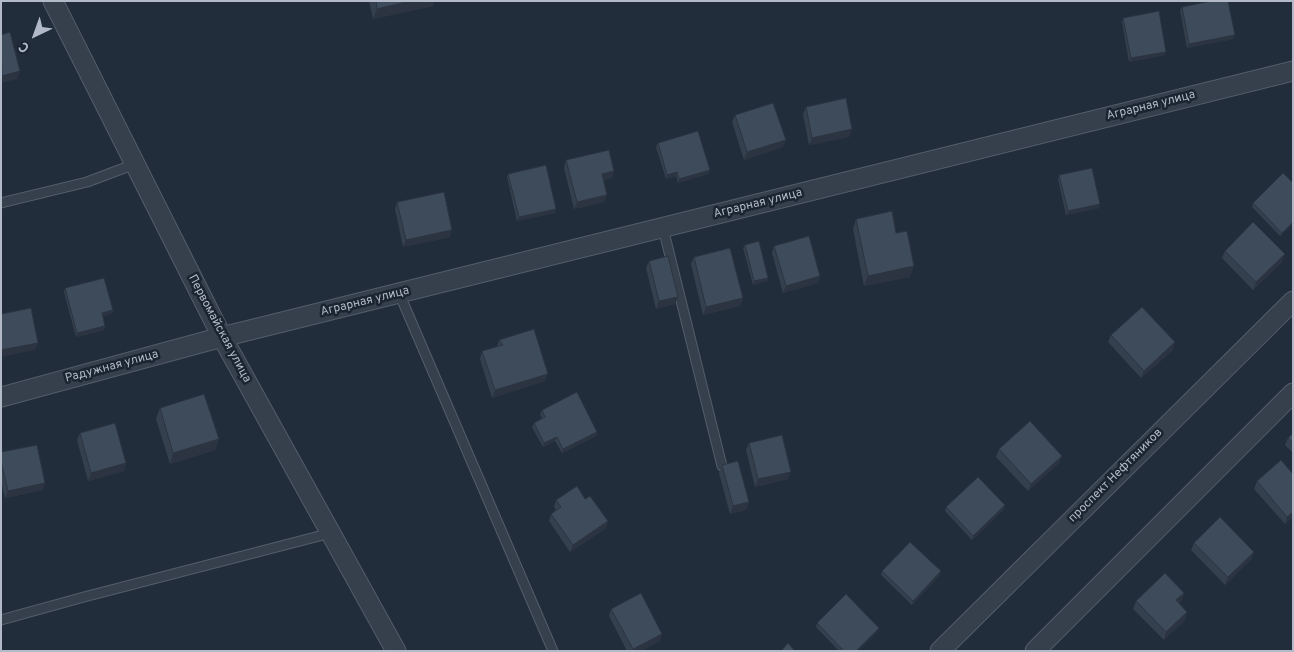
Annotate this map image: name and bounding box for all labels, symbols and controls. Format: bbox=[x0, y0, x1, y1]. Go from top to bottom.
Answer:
north arrow bbox=[10, 10, 60, 60]
text: С bbox=[16, 37, 34, 56]
street label: Аграрная улица bbox=[1105, 88, 1197, 124]
street label: Аграрная улица bbox=[712, 186, 804, 222]
street label: Первомайская улица bbox=[184, 273, 254, 385]
street label: Аграрная улица bbox=[319, 284, 411, 320]
street label: Радужная улица bbox=[64, 348, 160, 386]
street label: проспект Нефтяников bbox=[1066, 426, 1166, 526]

